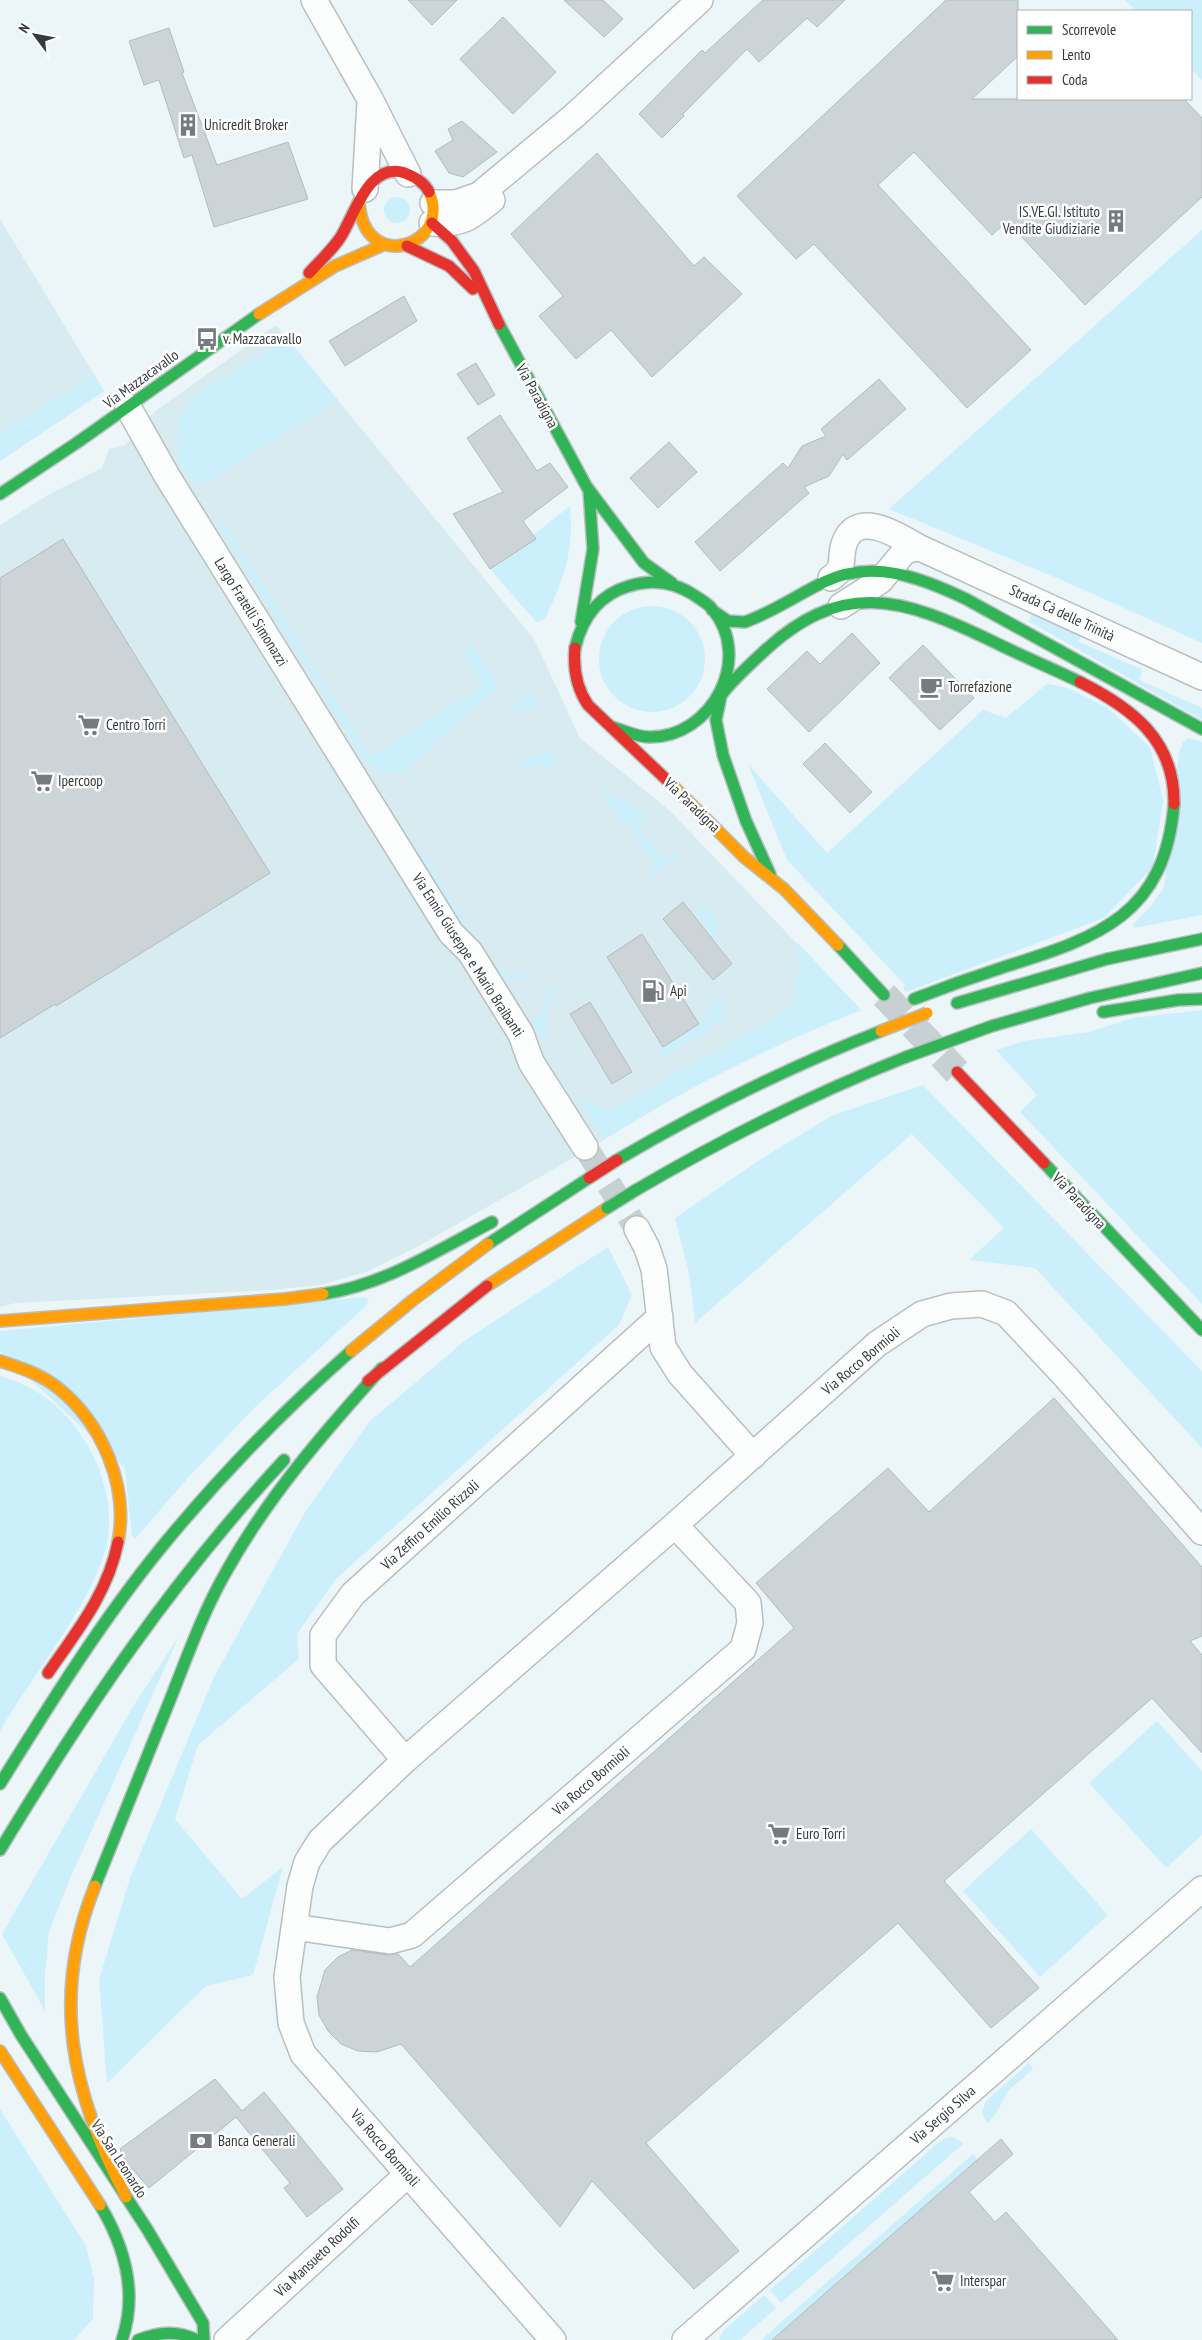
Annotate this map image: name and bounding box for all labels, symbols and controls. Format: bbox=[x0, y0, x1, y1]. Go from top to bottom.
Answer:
north arrow bbox=[10, 10, 60, 60]
legend bbox=[1017, 10, 1192, 100]
text: N bbox=[14, 20, 34, 36]
text: Scorrevole bbox=[1062, 20, 1116, 39]
text: Lento bbox=[1062, 45, 1091, 64]
text: Coda bbox=[1062, 70, 1087, 89]
building icon: Unicredit Broker bbox=[175, 112, 201, 138]
place label: Unicredit Broker bbox=[204, 115, 289, 134]
place label: IS.VE.GI. Istituto Vendite Giudiziarie bbox=[1002, 202, 1100, 238]
building icon: IS.VE.GI. Istituto Vendite Giudiziarie bbox=[1103, 208, 1129, 234]
bus stop icon: v. Mazzacavallo bbox=[194, 326, 220, 352]
place label: v. Mazzacavallo bbox=[223, 329, 302, 348]
street label: Via Mazzacavallo bbox=[99, 345, 182, 413]
street label: Via Paradigna bbox=[512, 359, 563, 431]
street label: Largo Fratelli Simonazzi bbox=[210, 554, 293, 670]
street label: Strada Cà delle Trinità bbox=[1007, 580, 1118, 645]
cafe icon: Torrefazione bbox=[918, 674, 944, 700]
place label: Torrefazione bbox=[948, 677, 1012, 696]
supermarket icon: Centro Torri bbox=[76, 712, 102, 738]
place label: Centro Torri bbox=[106, 715, 166, 734]
supermarket icon: Ipercoop bbox=[29, 768, 55, 794]
place label: Ipercoop bbox=[58, 771, 103, 790]
street label: Via Paradigna bbox=[660, 773, 724, 836]
street label: Via Ennio Giuseppe e Mario Braibanti bbox=[408, 868, 529, 1040]
fuel station icon: Api bbox=[640, 978, 666, 1004]
place label: Api bbox=[670, 981, 687, 1000]
street label: Via Paradigna bbox=[1048, 1168, 1110, 1233]
street label: Via Rocco Bormioli bbox=[817, 1322, 904, 1399]
street label: Via Zeffiro Emilio Rizzoli bbox=[376, 1476, 483, 1574]
street label: Via Rocco Bormioli bbox=[547, 1742, 633, 1820]
supermarket icon: Euro Torri bbox=[766, 1821, 792, 1847]
place label: Euro Torri bbox=[796, 1824, 845, 1843]
street label: Via Sergio Silva bbox=[905, 2081, 979, 2149]
street label: Via Rocco Bormioli bbox=[346, 2104, 424, 2190]
street label: Via San Leonardo bbox=[87, 2115, 152, 2201]
bank icon: Banca Generali bbox=[188, 2128, 214, 2154]
place label: Banca Generali bbox=[218, 2131, 295, 2150]
street label: Via Mansueto Rodolfi bbox=[270, 2212, 363, 2301]
supermarket icon: Interspar bbox=[930, 2268, 956, 2294]
place label: Interspar bbox=[960, 2271, 1007, 2290]

